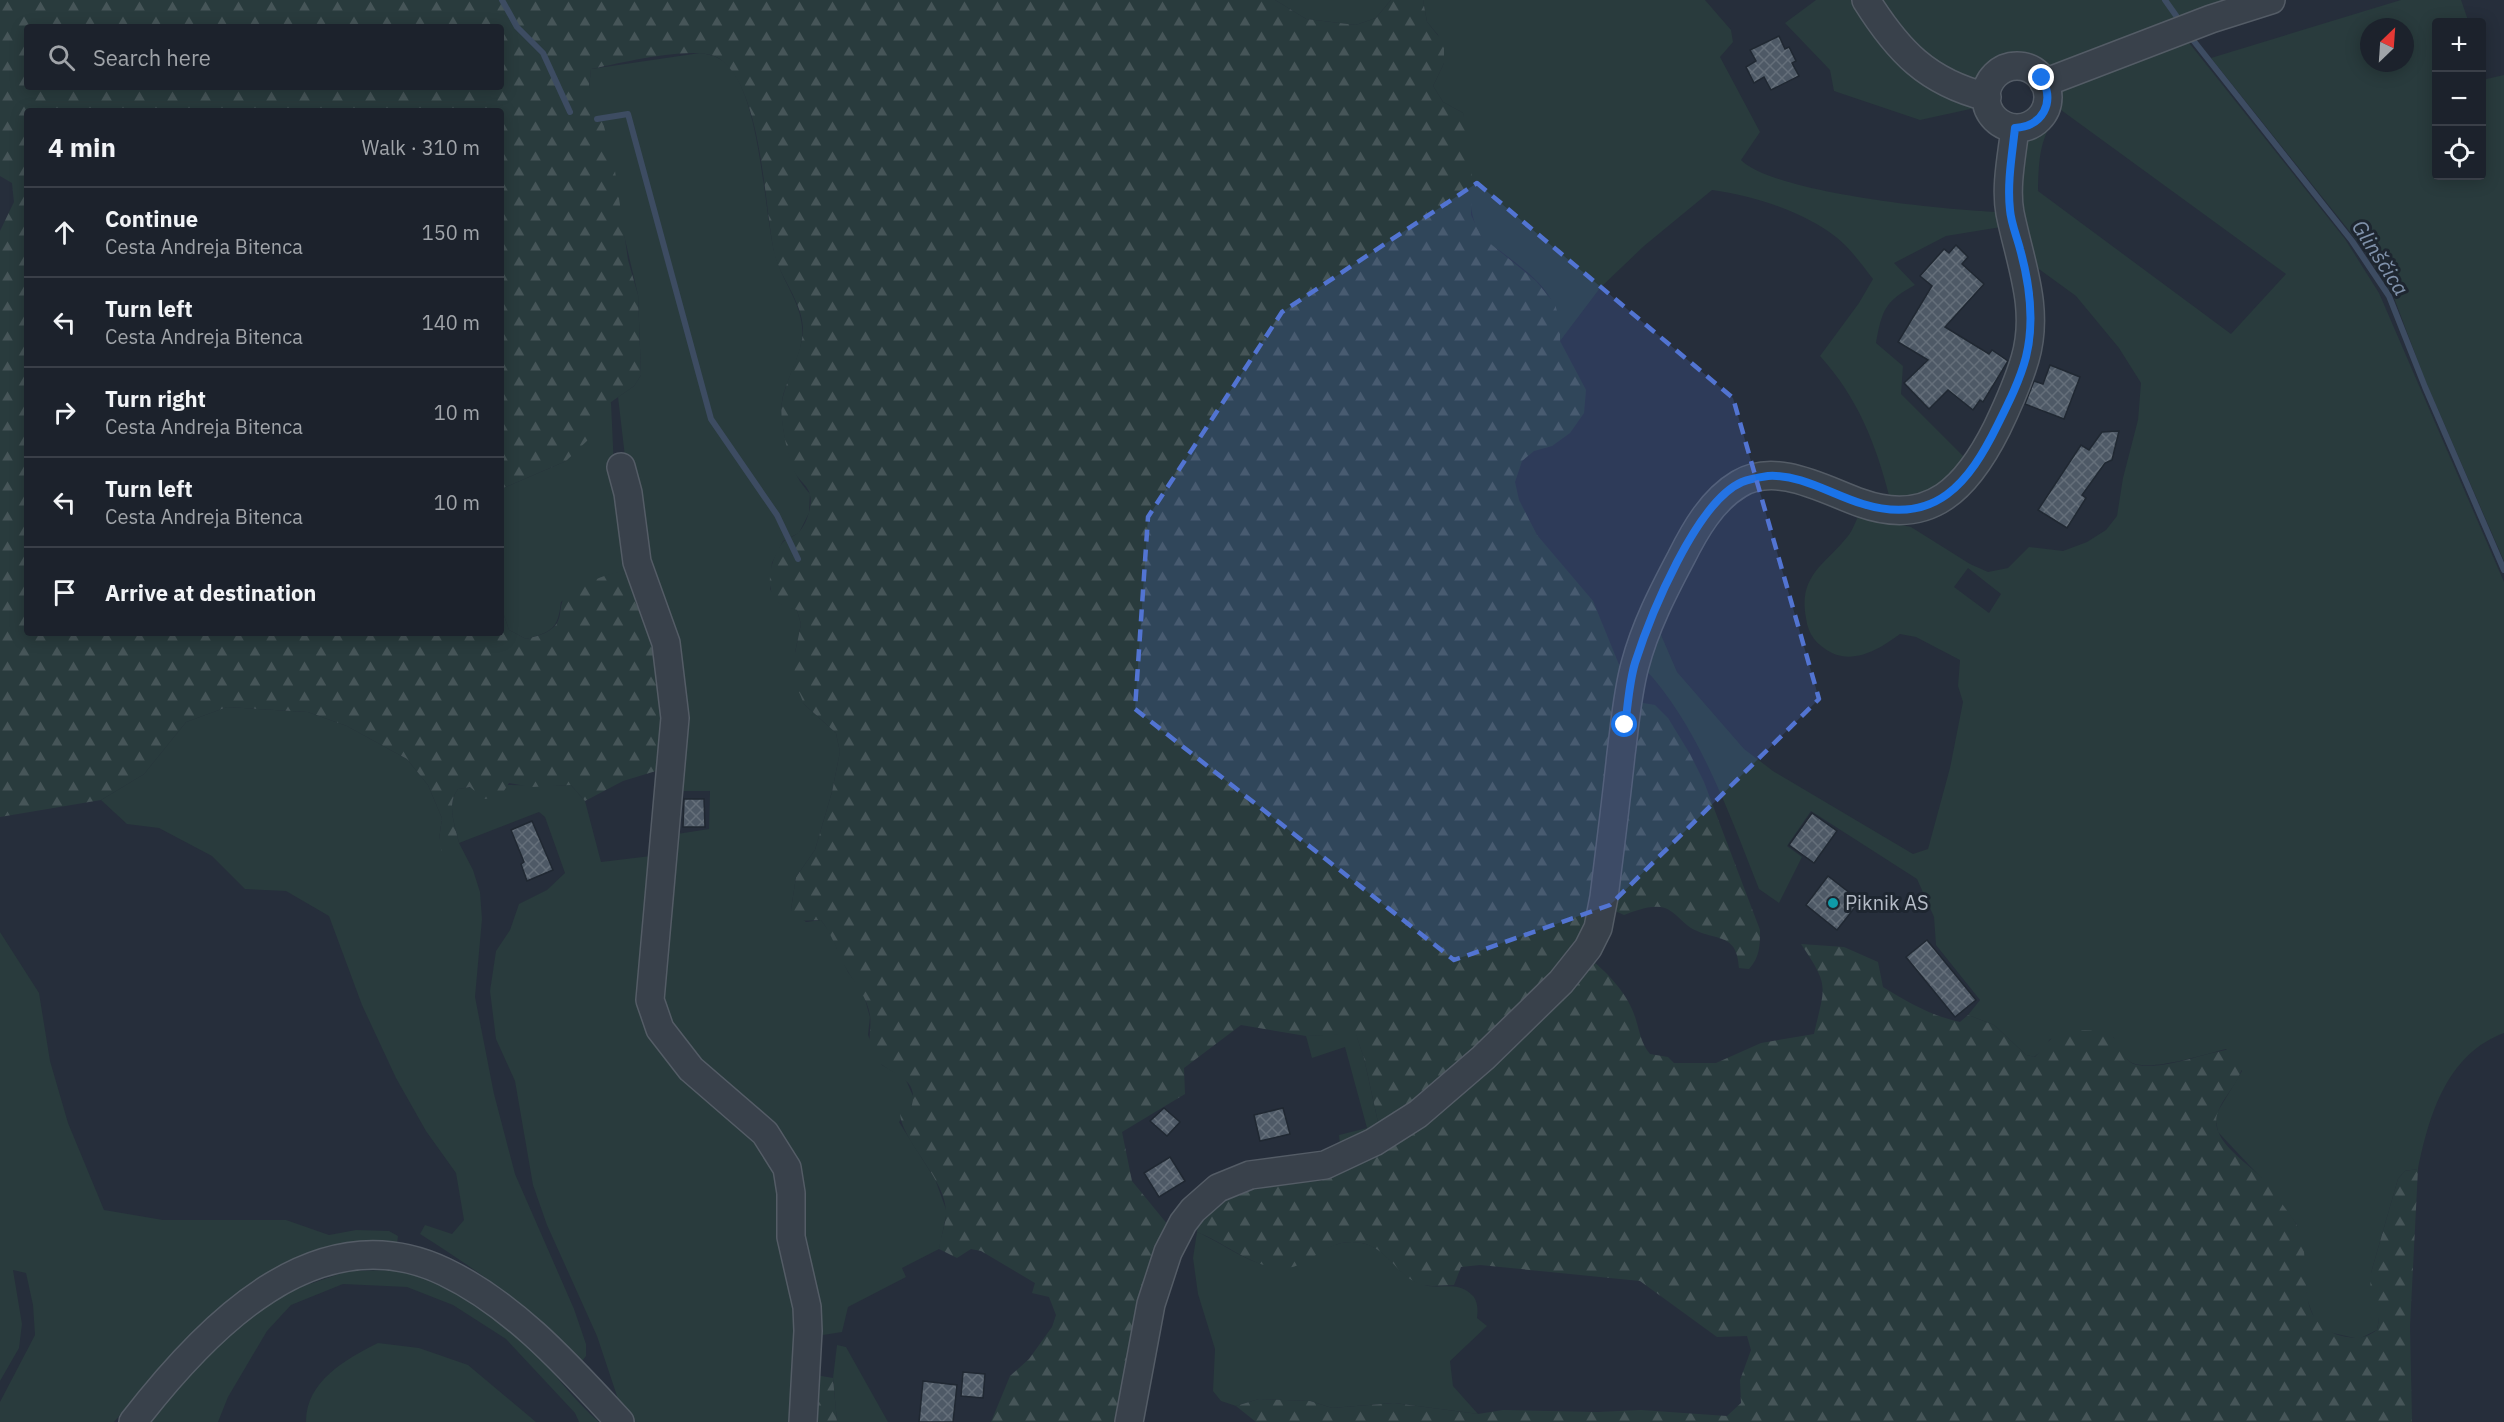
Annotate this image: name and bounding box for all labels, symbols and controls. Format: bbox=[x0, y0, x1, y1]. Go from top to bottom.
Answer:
north arrow bbox=[2360, 18, 2414, 72]
map controls bbox=[2432, 18, 2486, 180]
button: + bbox=[2432, 18, 2486, 72]
search box bbox=[24, 24, 504, 90]
icon: search bbox=[45, 41, 78, 74]
text: Search here bbox=[93, 43, 211, 72]
route end bbox=[2028, 64, 2054, 90]
button: − bbox=[2432, 72, 2486, 126]
button: locate bbox=[2432, 126, 2486, 180]
text: 4 min bbox=[48, 130, 116, 164]
text: Walk · 310 m bbox=[362, 134, 480, 161]
text: Continue bbox=[105, 204, 198, 233]
water label: Glinščica bbox=[2346, 214, 2416, 301]
icon: ahead bbox=[48, 216, 81, 249]
text: 150 m bbox=[422, 219, 480, 246]
text: Cesta Andreja Bitenca bbox=[105, 233, 303, 260]
text: Turn left bbox=[105, 294, 193, 323]
icon: left bbox=[48, 306, 81, 339]
text: 140 m bbox=[422, 309, 480, 336]
text: Cesta Andreja Bitenca bbox=[105, 323, 303, 350]
text: Turn right bbox=[105, 384, 206, 413]
icon: right bbox=[48, 396, 81, 429]
text: 10 m bbox=[434, 399, 480, 426]
text: Cesta Andreja Bitenca bbox=[105, 413, 303, 440]
text: Turn left bbox=[105, 474, 193, 503]
icon: left bbox=[48, 486, 81, 519]
text: 10 m bbox=[434, 489, 480, 516]
text: Cesta Andreja Bitenca bbox=[105, 503, 303, 530]
icon: arrive bbox=[48, 576, 81, 609]
text: Arrive at destination bbox=[105, 578, 316, 607]
route start bbox=[1611, 711, 1637, 737]
place label: Piknik AS bbox=[1845, 889, 1929, 916]
marker: Piknik AS bbox=[1826, 896, 1840, 910]

